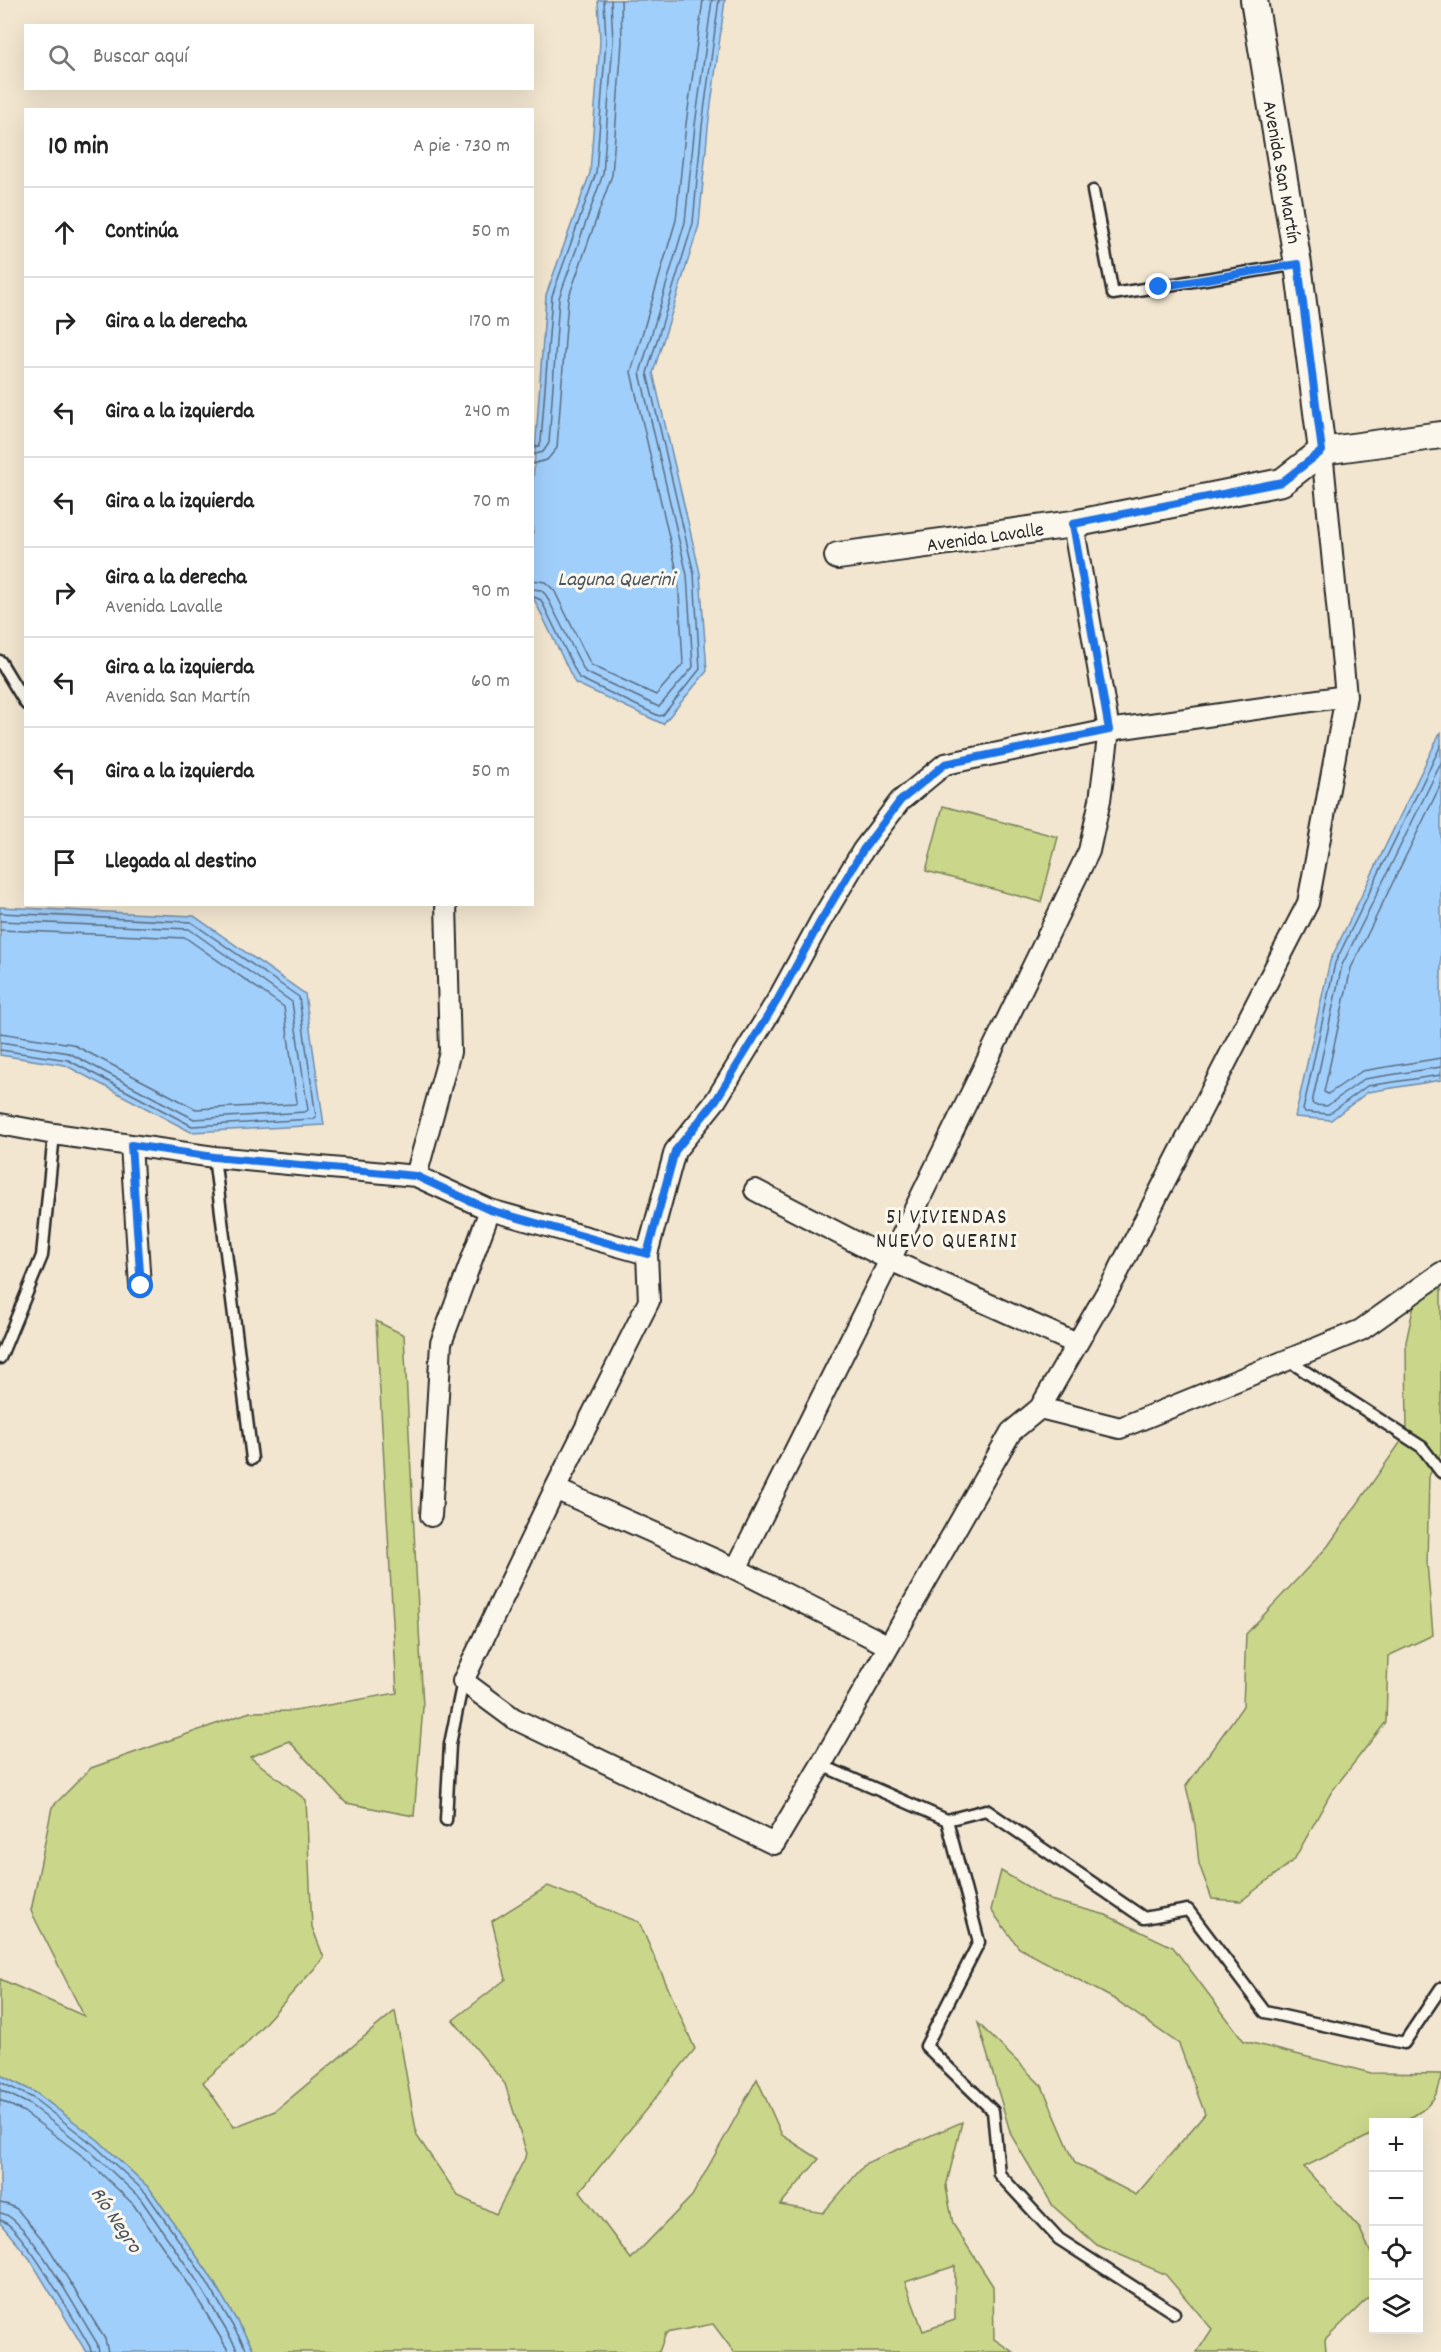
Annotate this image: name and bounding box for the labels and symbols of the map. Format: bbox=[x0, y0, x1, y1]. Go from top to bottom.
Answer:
street label: Avenida San Martín bbox=[1254, 99, 1306, 246]
route end bbox=[1145, 273, 1171, 299]
street label: Avenida Lavalle bbox=[925, 517, 1046, 561]
water label: Laguna Querini bbox=[558, 566, 678, 596]
district label: 51 VIVIENDAS NUEVO QUERINI bbox=[876, 1204, 1018, 1258]
route start bbox=[127, 1272, 153, 1298]
water label: Río Negro bbox=[81, 2182, 149, 2261]

